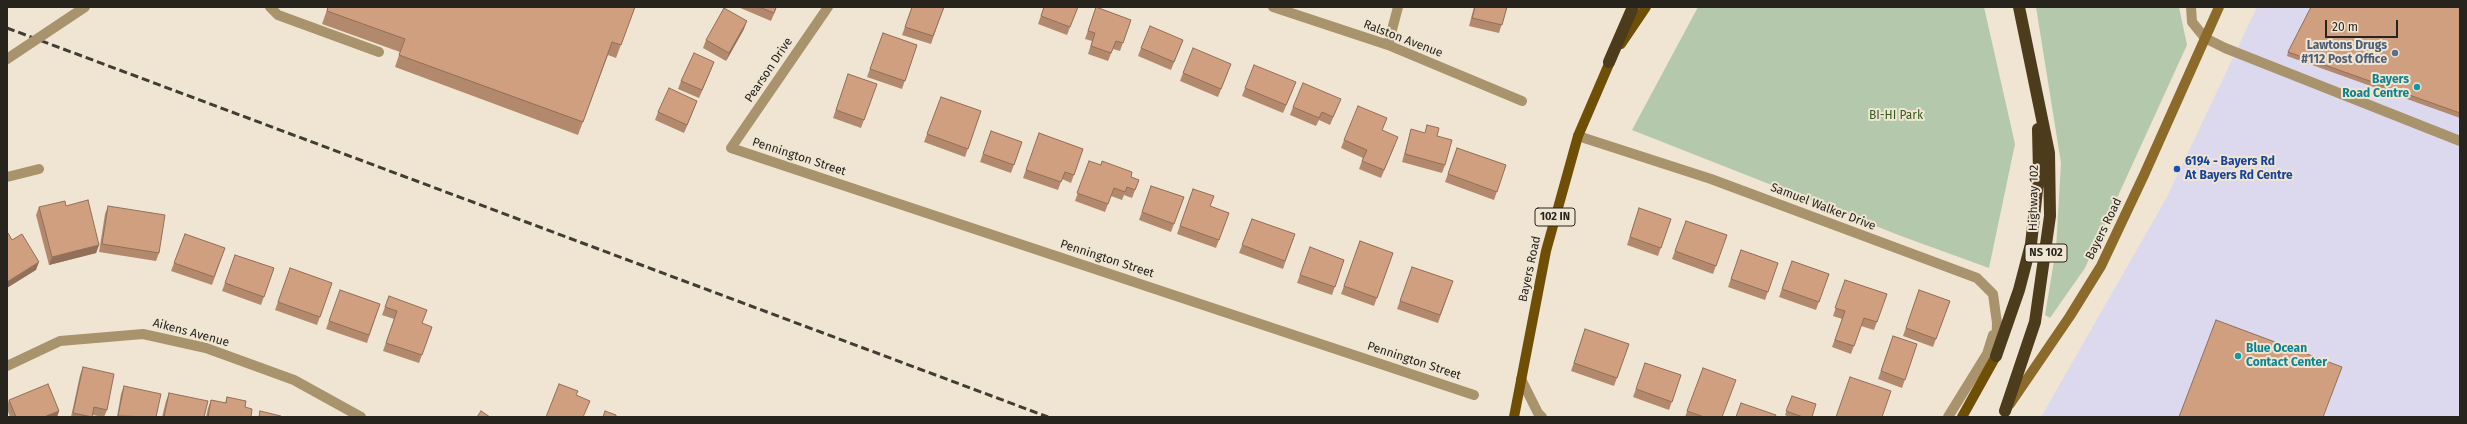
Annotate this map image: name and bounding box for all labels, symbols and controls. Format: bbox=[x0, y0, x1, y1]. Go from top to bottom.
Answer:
scale bar bbox=[2327, 12, 2400, 38]
street label: Ralston Avenue bbox=[1361, 17, 1445, 61]
text: 20 m bbox=[2332, 20, 2358, 34]
street label: Pearson Drive bbox=[742, 35, 796, 105]
place label: Lawtons Drugs #112 Post Office bbox=[2301, 39, 2387, 67]
marker: Lawtons Drugs #112 Post Office bbox=[2390, 48, 2400, 58]
place label: Bayers Road Centre bbox=[2342, 73, 2409, 101]
marker: Bayers Road Centre bbox=[2412, 82, 2422, 92]
park label: BI-HI Park bbox=[1869, 109, 1923, 123]
street label: Pennington Street bbox=[750, 135, 848, 179]
place label: 6194 - Bayers Rd At Bayers Rd Centre bbox=[2185, 155, 2293, 183]
marker: 6194 - Bayers Rd At Bayers Rd Centre bbox=[2172, 164, 2182, 174]
street label: Highway 102 bbox=[2026, 165, 2042, 231]
street label: Samuel Walker Drive bbox=[1768, 180, 1878, 234]
street label: Bayers Road bbox=[2083, 196, 2125, 262]
road number: 102 IN bbox=[1535, 208, 1575, 226]
street label: Bayers Road bbox=[1516, 235, 1544, 303]
street label: Pennington Street bbox=[1058, 237, 1156, 281]
road number: NS 102 bbox=[2025, 244, 2067, 262]
street label: Aikens Avenue bbox=[151, 316, 231, 350]
street label: Pennington Street bbox=[1365, 339, 1463, 383]
place label: Blue Ocean Contact Center bbox=[2246, 342, 2327, 370]
marker: Blue Ocean Contact Center bbox=[2233, 351, 2243, 361]

